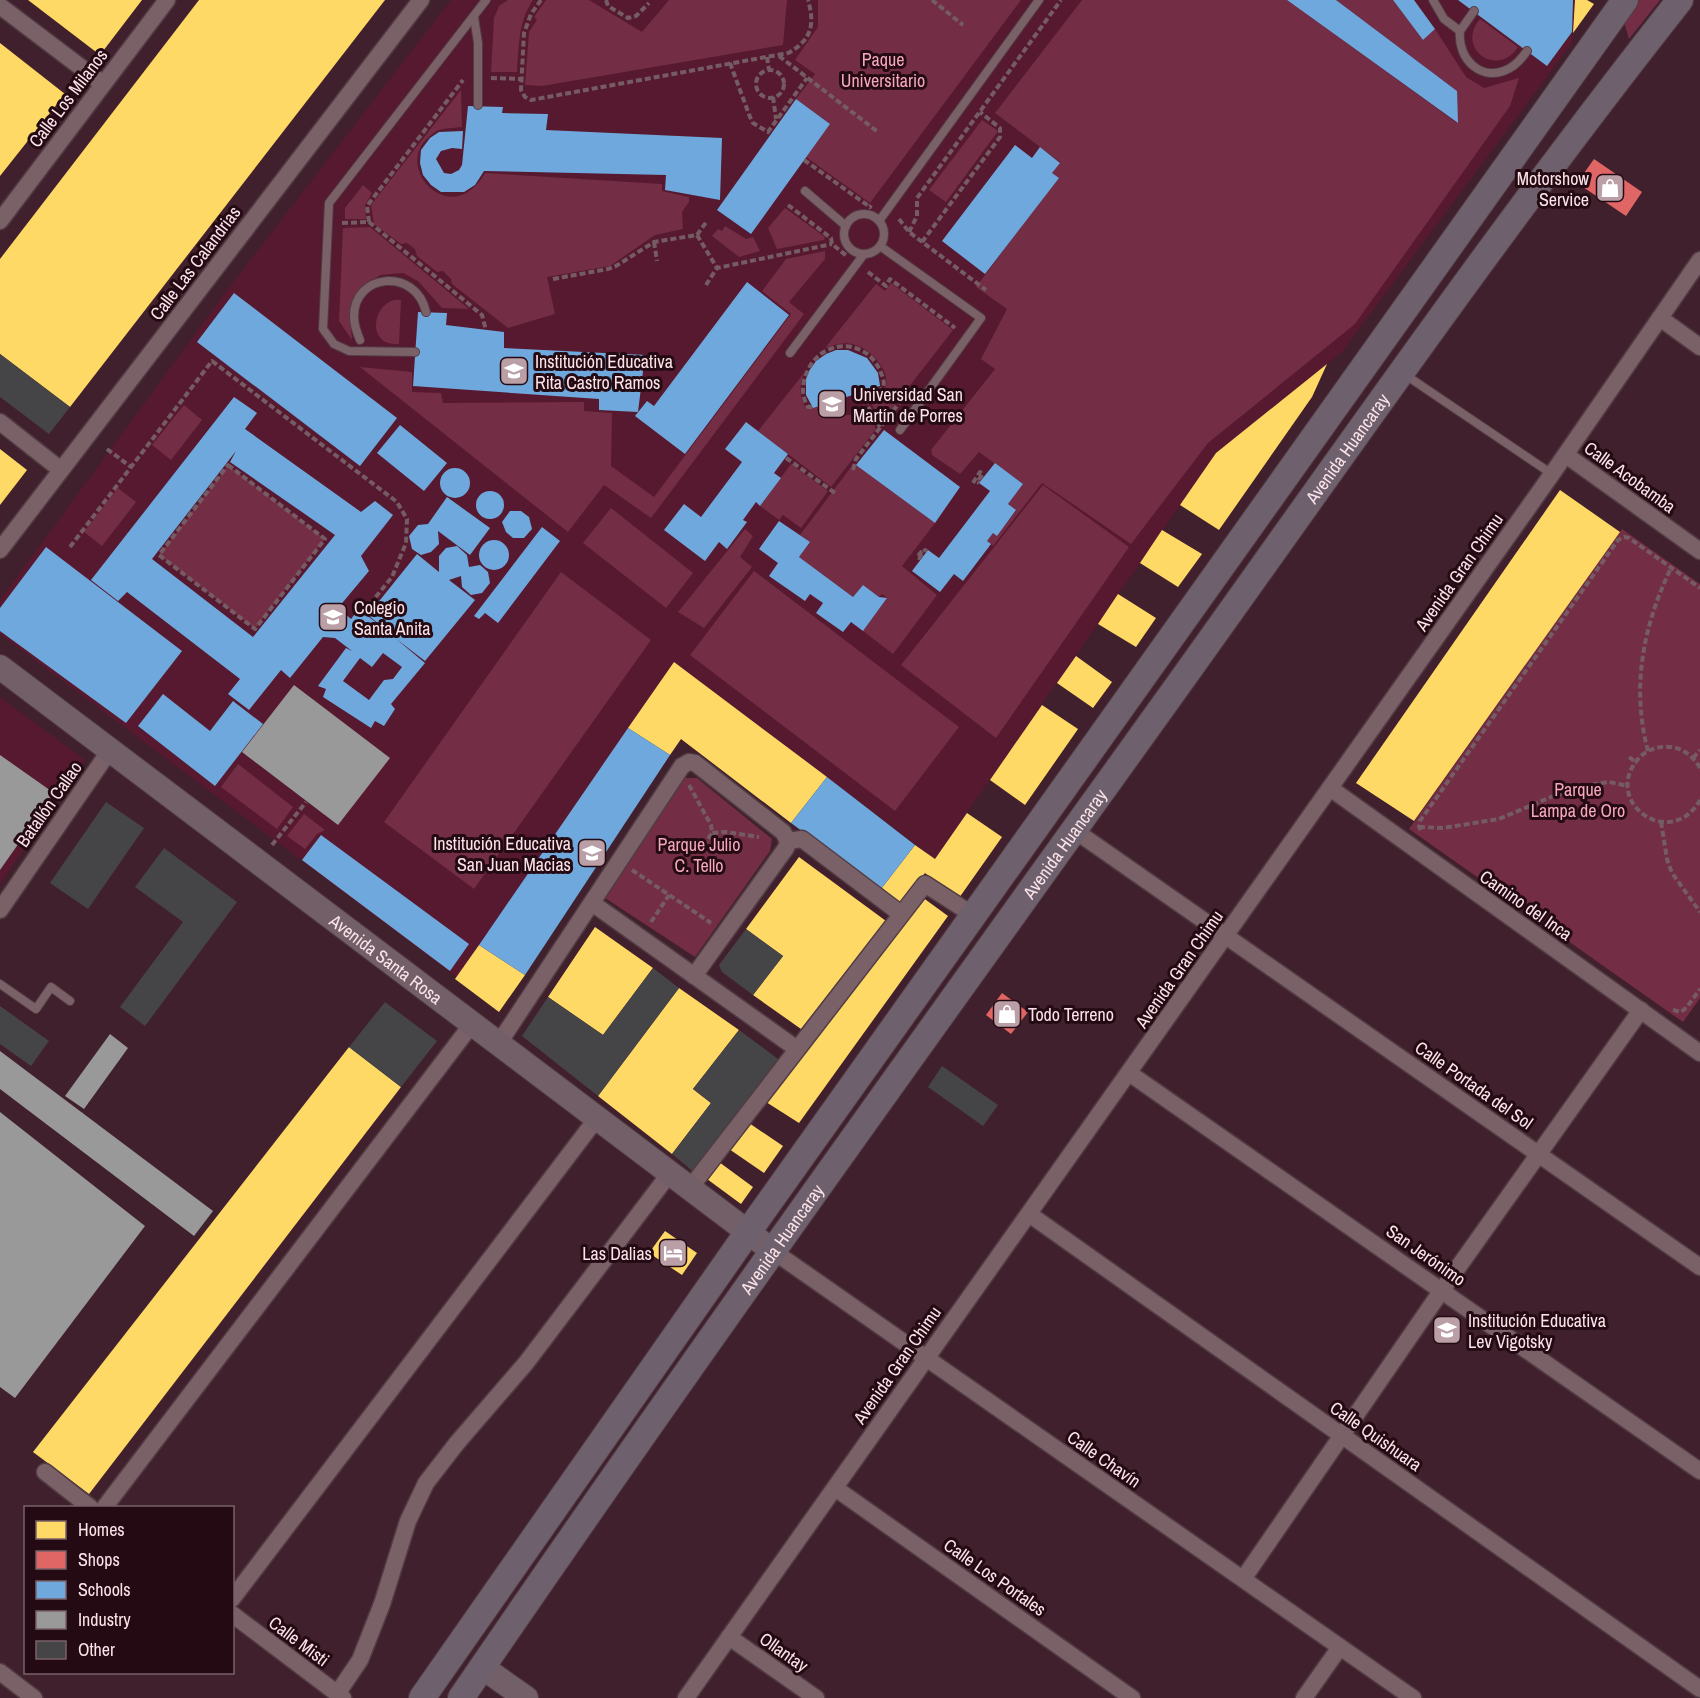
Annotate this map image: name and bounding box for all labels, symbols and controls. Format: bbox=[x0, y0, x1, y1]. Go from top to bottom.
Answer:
street label: Calle Los Milanos bbox=[23, 44, 113, 152]
park label: Paque Universitario bbox=[841, 47, 925, 93]
place label: Motorshow Service bbox=[1517, 166, 1589, 212]
shop icon: Motorshow Service bbox=[1594, 172, 1626, 204]
street label: Calle Las Calandrias bbox=[144, 201, 246, 325]
place label: Institución Educativa Rita Castro Ramos bbox=[535, 349, 673, 395]
school or university icon: Institución Educativa Rita Castro Ramos bbox=[498, 355, 530, 387]
place label: Universidad San Martín de Porres bbox=[853, 382, 963, 428]
school or university icon: Universidad San Martín de Porres bbox=[816, 388, 848, 420]
street label: Avenida Huancaray bbox=[1299, 388, 1395, 509]
street label: Calle Acobamba bbox=[1579, 435, 1681, 519]
street label: Avenida Gran Chimu bbox=[1408, 508, 1509, 637]
place label: Colegio Santa Anita bbox=[354, 595, 430, 641]
school or university icon: Colegio Santa Anita bbox=[317, 601, 349, 633]
street label: Batallón Callao bbox=[10, 756, 88, 852]
park label: Parque Lampa de Oro bbox=[1531, 777, 1625, 823]
street label: Avenida Huancaray bbox=[1016, 783, 1113, 904]
place label: Institución Educativa San Juan Macias bbox=[433, 831, 571, 877]
park label: Parque Julio C. Tello bbox=[658, 832, 740, 878]
school or university icon: Institución Educativa San Juan Macias bbox=[576, 837, 608, 869]
street label: Camino del Inca bbox=[1475, 864, 1577, 946]
street label: Avenida Gran Chimu bbox=[1128, 905, 1229, 1034]
street label: Avenida Santa Rosa bbox=[324, 907, 448, 1010]
shop icon: Todo Terreno bbox=[991, 998, 1023, 1030]
place label: Todo Terreno bbox=[1028, 1002, 1114, 1027]
street label: Calle Portada del Sol bbox=[1410, 1035, 1538, 1135]
street label: Avenida Huancaray bbox=[733, 1178, 830, 1300]
street label: San Jerónimo bbox=[1381, 1218, 1471, 1292]
hotel icon: Las Dalias bbox=[657, 1237, 689, 1269]
place label: Las Dalias bbox=[582, 1241, 652, 1266]
street label: Avenida Gran Chimu bbox=[846, 1301, 947, 1430]
place label: Institución Educativa Lev Vigotsky bbox=[1468, 1308, 1606, 1354]
school or university icon: Institución Educativa Lev Vigotsky bbox=[1431, 1314, 1463, 1346]
street label: Calle Quishuara bbox=[1325, 1395, 1427, 1477]
street label: Calle Chavín bbox=[1062, 1425, 1146, 1493]
legend bbox=[24, 1506, 234, 1674]
text: Homes bbox=[78, 1517, 125, 1542]
street label: Calle Los Portales bbox=[939, 1532, 1051, 1622]
text: Shops bbox=[78, 1547, 120, 1572]
text: Schools bbox=[78, 1577, 131, 1602]
text: Industry bbox=[78, 1607, 131, 1632]
street label: Calle Misti bbox=[264, 1610, 334, 1672]
street label: Ollantay bbox=[755, 1626, 814, 1678]
text: Other bbox=[78, 1637, 115, 1662]

